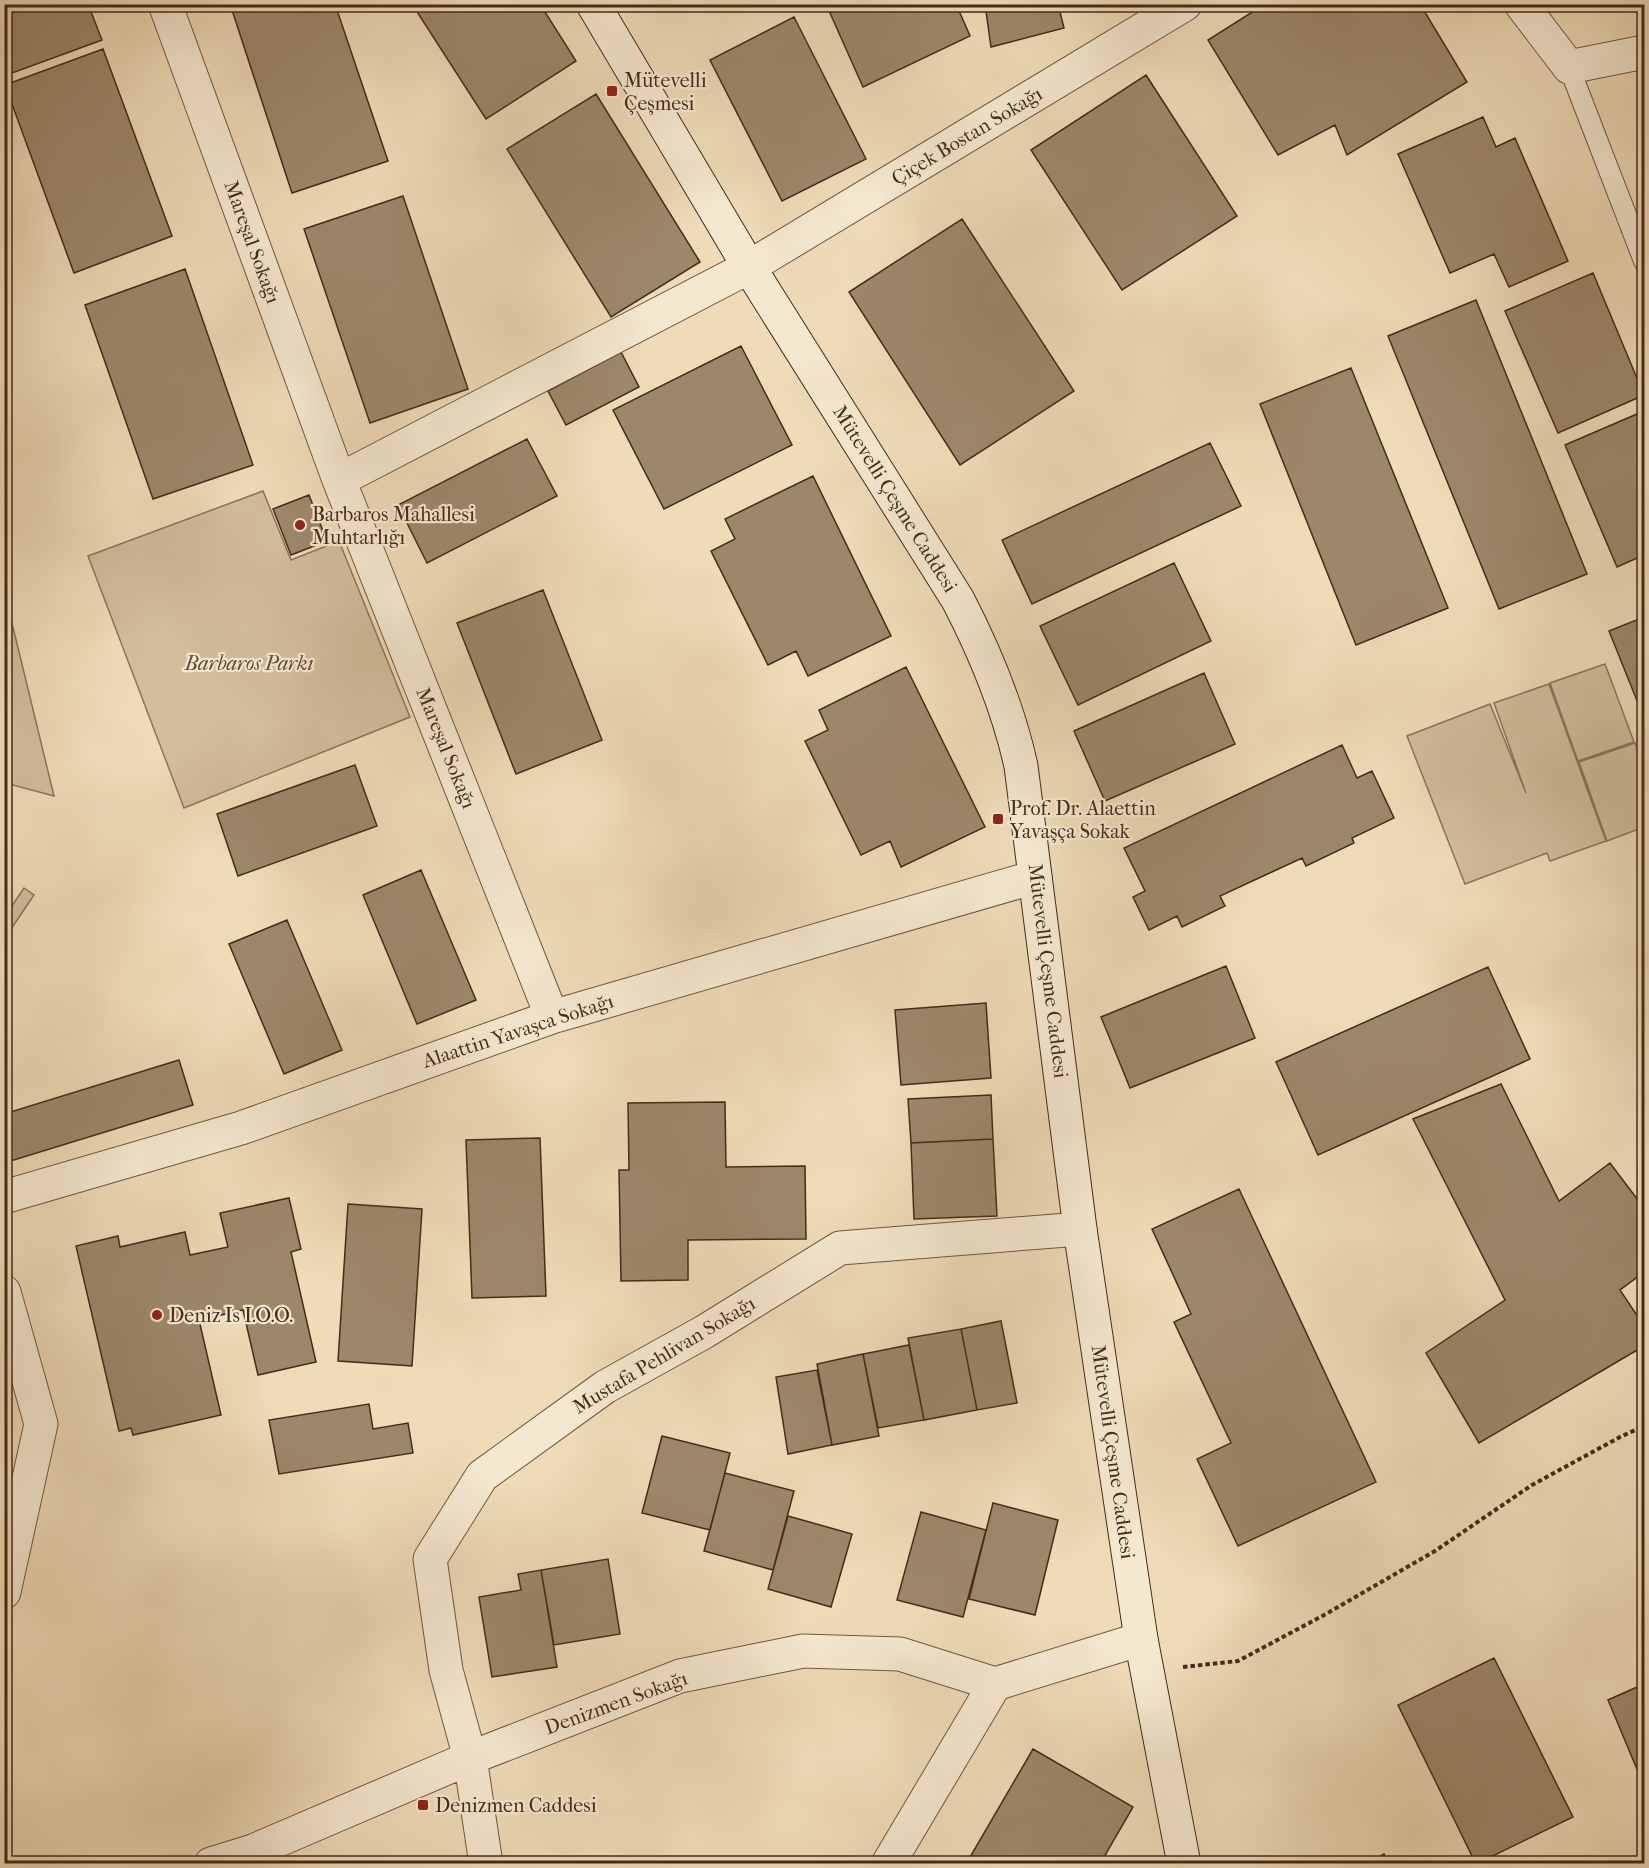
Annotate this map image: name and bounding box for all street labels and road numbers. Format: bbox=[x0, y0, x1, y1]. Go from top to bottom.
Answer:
street label: Çiçek Bostan Sokağı bbox=[888, 82, 1047, 191]
street label: Mareşal Sokağı bbox=[219, 178, 285, 306]
street label: Mütevelli Çeşme Caddesi bbox=[827, 401, 962, 597]
street label: Mareşal Sokağı bbox=[411, 684, 481, 812]
street label: Mütevelli Çeşme Caddesi bbox=[1022, 862, 1073, 1080]
street label: Alaattin Yavaşca Sokağı bbox=[419, 989, 616, 1073]
street label: Mustafa Pehlivan Sokağı bbox=[569, 1291, 759, 1419]
street label: Mütevelli Çeşme Caddesi bbox=[1086, 1343, 1139, 1561]
street label: Denizmen Sokağı bbox=[541, 1666, 691, 1740]

